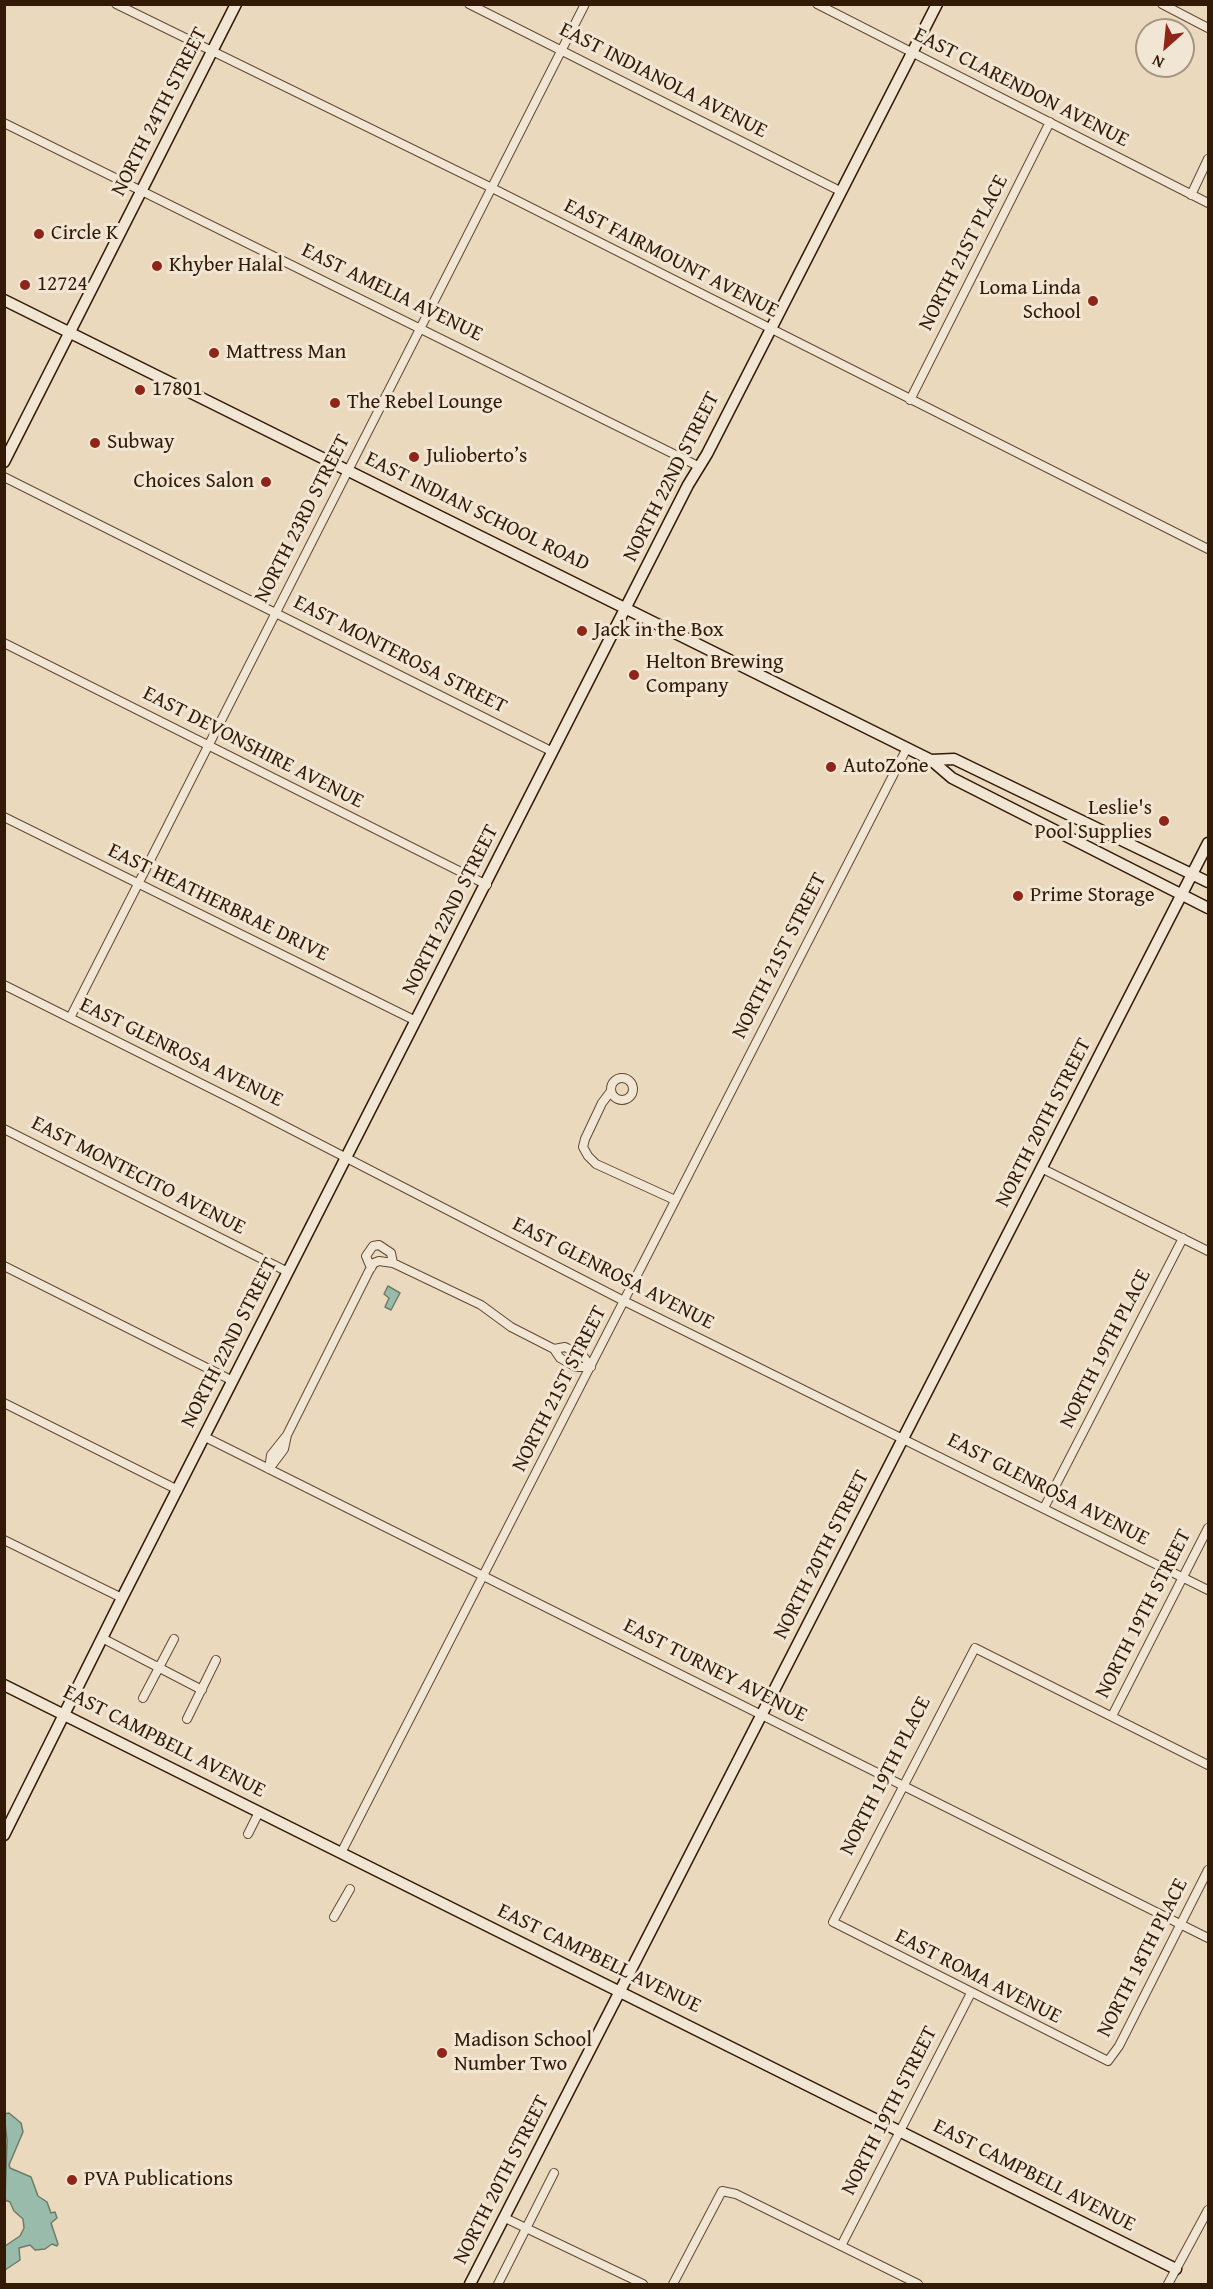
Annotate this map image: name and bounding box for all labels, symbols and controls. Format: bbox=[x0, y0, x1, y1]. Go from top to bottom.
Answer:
street label: EAST INDIANOLA AVENUE bbox=[555, 18, 771, 144]
north arrow bbox=[1135, 18, 1195, 78]
street label: NORTH 24TH STREET bbox=[107, 23, 213, 201]
street label: EAST CLARENDON AVENUE bbox=[909, 23, 1133, 153]
text: N bbox=[1148, 49, 1168, 75]
street label: NORTH 21ST PLACE bbox=[914, 171, 1014, 335]
street label: EAST FAIRMOUNT AVENUE bbox=[559, 194, 783, 324]
place label: Circle K bbox=[51, 221, 118, 247]
marker: Circle K bbox=[32, 227, 46, 241]
street label: EAST AMELIA AVENUE bbox=[297, 238, 487, 348]
place label: Khyber Halal bbox=[169, 253, 283, 279]
marker: Khyber Halal bbox=[150, 259, 164, 273]
place label: 12724 bbox=[37, 272, 88, 298]
place label: Loma Linda School bbox=[979, 276, 1081, 326]
marker: 12724 bbox=[18, 278, 32, 292]
marker: Loma Linda School bbox=[1086, 294, 1100, 308]
place label: Mattress Man bbox=[226, 340, 346, 366]
marker: Mattress Man bbox=[207, 346, 221, 360]
place label: 17801 bbox=[152, 377, 203, 403]
marker: 17801 bbox=[133, 383, 147, 397]
street label: NORTH 22ND STREET bbox=[618, 388, 726, 566]
place label: The Rebel Lounge bbox=[347, 390, 503, 416]
marker: The Rebel Lounge bbox=[328, 396, 342, 410]
place label: Subway bbox=[107, 430, 174, 456]
street label: NORTH 23RD STREET bbox=[250, 431, 356, 607]
marker: Subway bbox=[88, 436, 102, 450]
place label: Julioberto’s bbox=[426, 444, 527, 470]
street label: EAST INDIAN SCHOOL ROAD bbox=[361, 447, 593, 577]
marker: Julioberto’s bbox=[407, 450, 421, 464]
place label: Choices Salon bbox=[133, 469, 254, 495]
marker: Choices Salon bbox=[259, 475, 273, 489]
street label: EAST MONTEROSA STREET bbox=[289, 590, 511, 720]
place label: Jack in the Box bbox=[594, 618, 724, 644]
marker: Jack in the Box bbox=[575, 624, 589, 638]
place label: Helton Brewing Company bbox=[646, 650, 783, 700]
marker: Helton Brewing Company bbox=[627, 668, 641, 682]
street label: EAST DEVONSHIRE AVENUE bbox=[138, 681, 368, 815]
place label: AutoZone bbox=[843, 754, 929, 780]
marker: AutoZone bbox=[824, 760, 838, 774]
place label: Leslie's Pool Supplies bbox=[1035, 796, 1152, 846]
marker: Leslie's Pool Supplies bbox=[1157, 814, 1171, 828]
street label: NORTH 22ND STREET bbox=[397, 821, 505, 999]
street label: EAST HEATHERBRAE DRIVE bbox=[104, 839, 332, 967]
street label: NORTH 21ST STREET bbox=[727, 869, 833, 1043]
place label: Prime Storage bbox=[1030, 883, 1155, 909]
marker: Prime Storage bbox=[1011, 889, 1025, 903]
street label: EAST GLENROSA AVENUE bbox=[75, 993, 287, 1113]
street label: NORTH 20TH STREET bbox=[991, 1034, 1097, 1212]
street label: EAST MONTECITO AVENUE bbox=[27, 1111, 249, 1241]
street label: EAST GLENROSA AVENUE bbox=[508, 1212, 718, 1336]
street label: NORTH 22ND STREET bbox=[176, 1254, 284, 1432]
street label: NORTH 19TH PLACE bbox=[1055, 1265, 1157, 1433]
street label: NORTH 21ST STREET bbox=[507, 1302, 613, 1476]
street label: EAST GLENROSA AVENUE bbox=[943, 1428, 1153, 1552]
street label: NORTH 20TH STREET bbox=[769, 1466, 875, 1644]
street label: NORTH 19TH STREET bbox=[1091, 1525, 1197, 1703]
street label: EAST TURNEY AVENUE bbox=[619, 1614, 811, 1728]
street label: EAST CAMPBELL AVENUE bbox=[59, 1680, 269, 1804]
street label: NORTH 19TH PLACE bbox=[835, 1692, 937, 1860]
street label: NORTH 18TH PLACE bbox=[1092, 1874, 1194, 2042]
street label: EAST CAMPBELL AVENUE bbox=[493, 1899, 705, 2019]
street label: EAST ROMA AVENUE bbox=[891, 1924, 1065, 2030]
street label: NORTH 19TH STREET bbox=[837, 2022, 943, 2200]
place label: Madison School Number Two bbox=[454, 2028, 592, 2078]
marker: Madison School Number Two bbox=[435, 2046, 449, 2060]
street label: NORTH 20TH STREET bbox=[449, 2091, 555, 2269]
street label: EAST CAMPBELL AVENUE bbox=[929, 2114, 1139, 2238]
place label: PVA Publications bbox=[84, 2167, 233, 2193]
marker: PVA Publications bbox=[65, 2173, 79, 2187]

